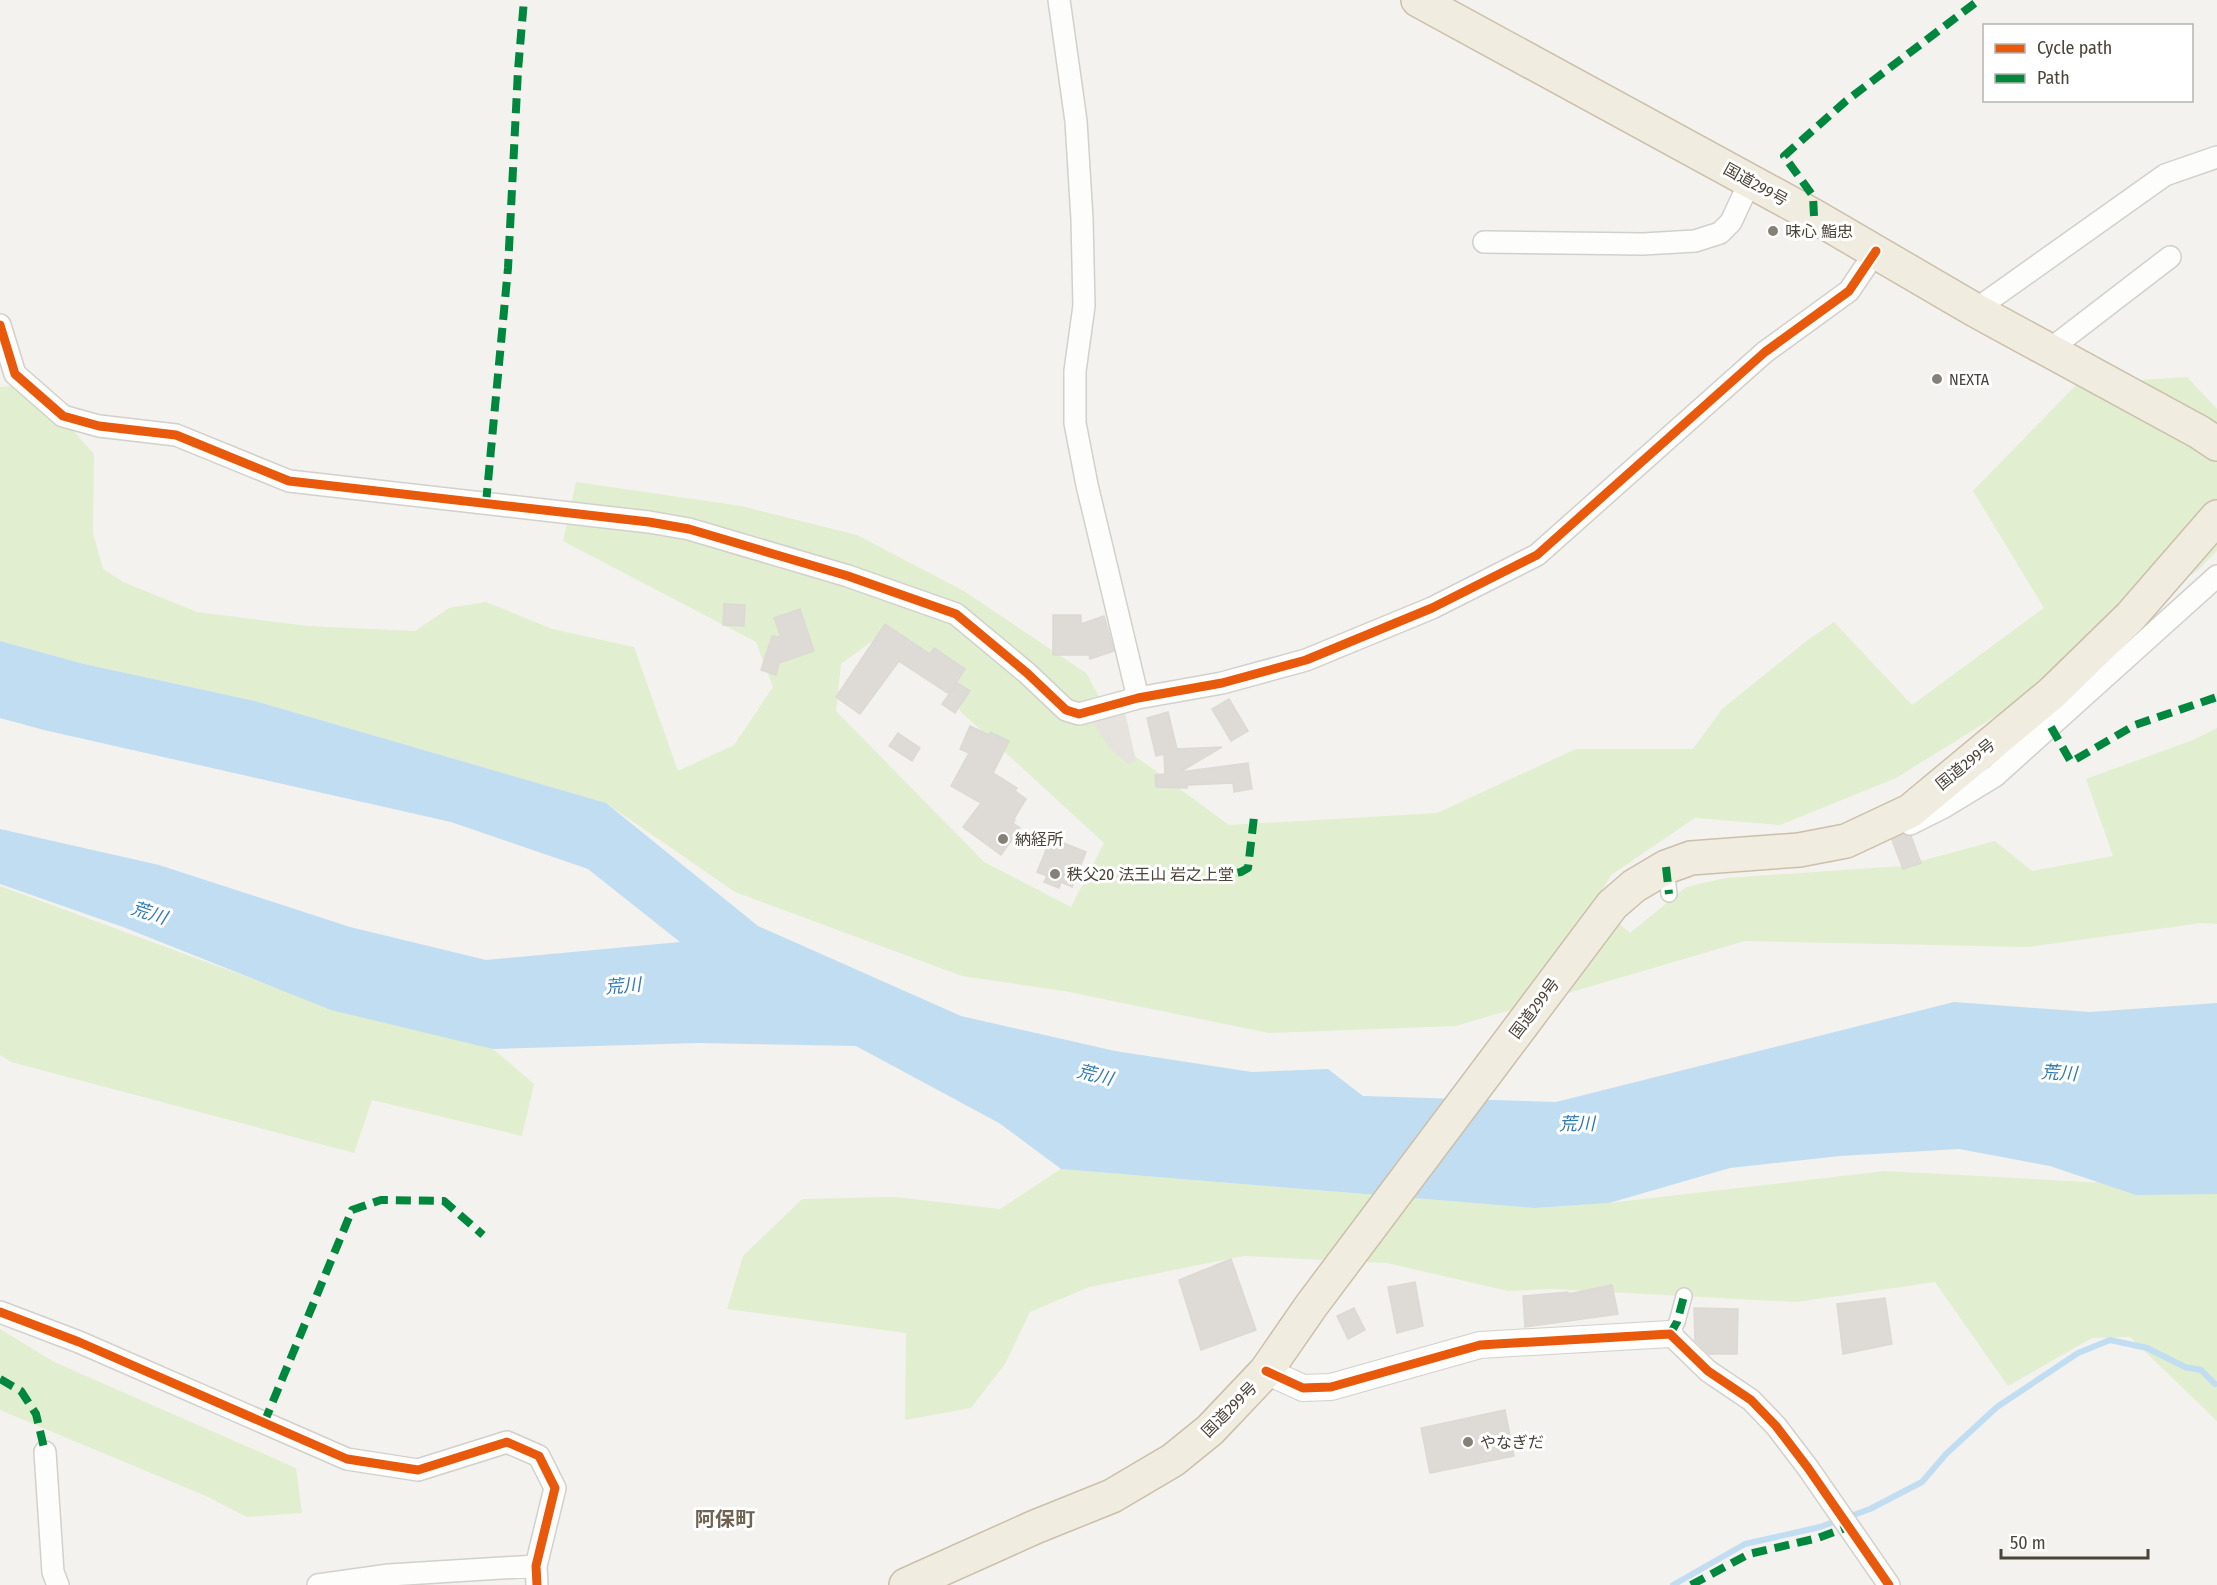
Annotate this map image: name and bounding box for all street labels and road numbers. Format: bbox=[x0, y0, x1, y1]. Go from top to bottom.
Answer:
street label: 国道299号 bbox=[1720, 159, 1791, 210]
street label: 国道299号 bbox=[1932, 735, 1999, 794]
street label: 国道299号 bbox=[1506, 974, 1563, 1042]
street label: 国道299号 bbox=[1198, 1378, 1261, 1441]

